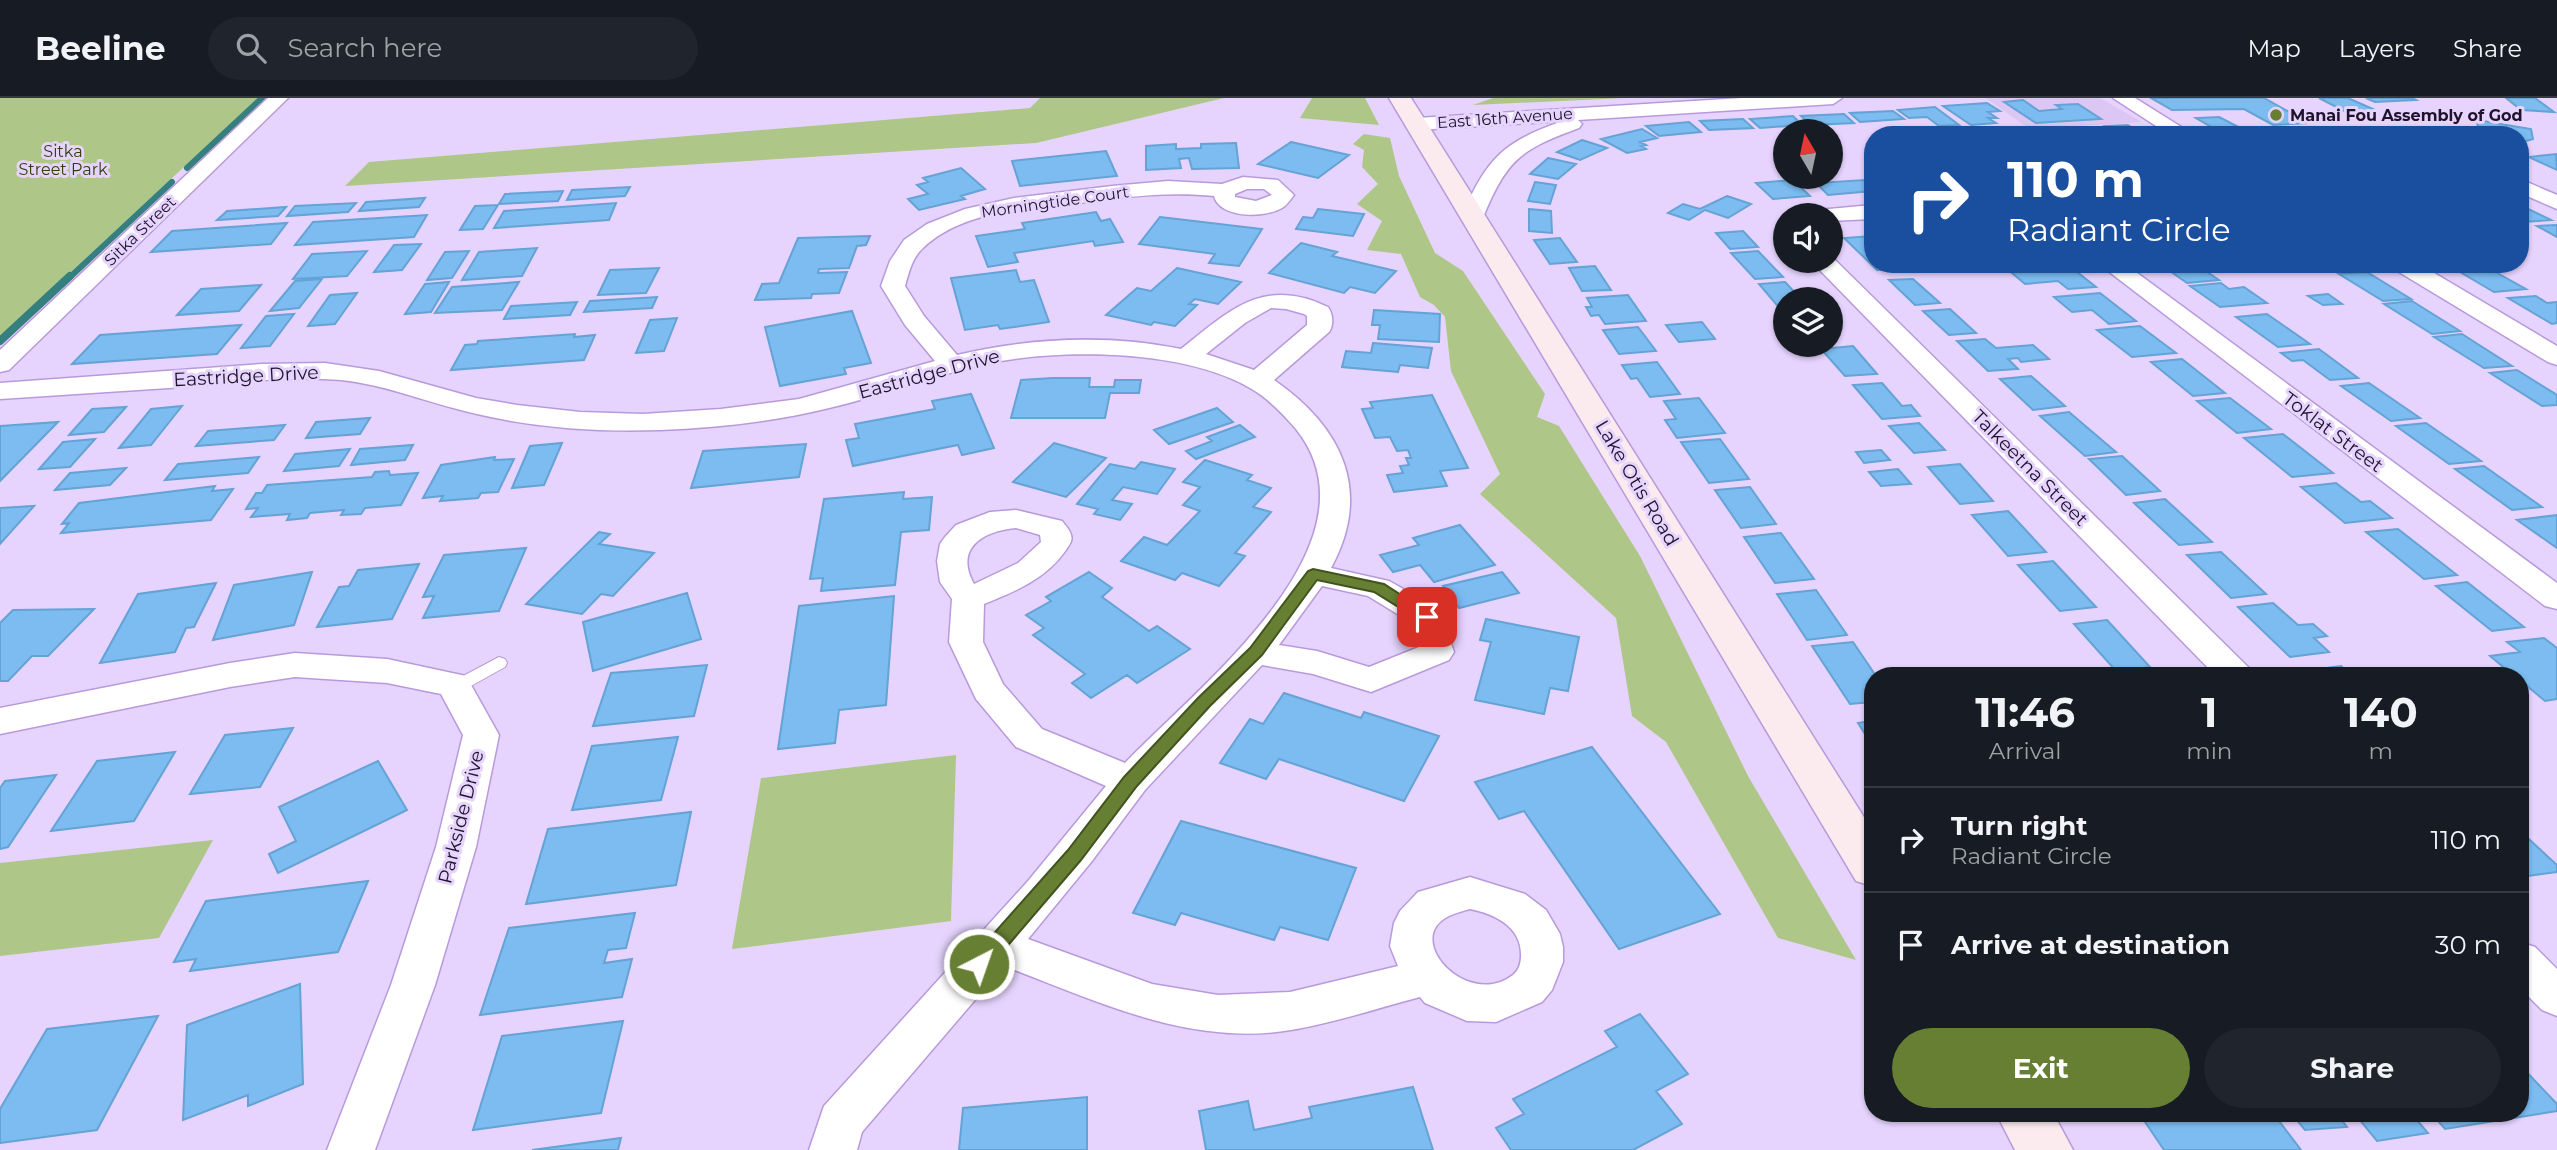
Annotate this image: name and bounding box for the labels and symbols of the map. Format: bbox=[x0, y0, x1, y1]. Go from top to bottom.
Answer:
street label: East 16th Avenue bbox=[1437, 104, 1573, 132]
place label: Manai Fou Assembly of God bbox=[2290, 106, 2523, 125]
marker: Manai Fou Assembly of God bbox=[2268, 107, 2284, 123]
north arrow bbox=[1773, 119, 1843, 189]
park label: Sitka Street Park bbox=[18, 142, 108, 179]
street label: Morningtide Court bbox=[980, 182, 1131, 222]
street label: Sitka Street bbox=[100, 192, 180, 270]
street label: Eastridge Drive bbox=[856, 344, 1002, 404]
street label: Eastridge Drive bbox=[173, 361, 319, 391]
street label: Toklat Street bbox=[2278, 387, 2388, 477]
street label: Talkeetna Street bbox=[1967, 405, 2093, 531]
street label: Lake Otis Road bbox=[1590, 416, 1684, 550]
pin bbox=[1397, 587, 1457, 647]
street label: Parkside Drive bbox=[433, 748, 489, 886]
position arrow bbox=[942, 927, 1016, 1001]

